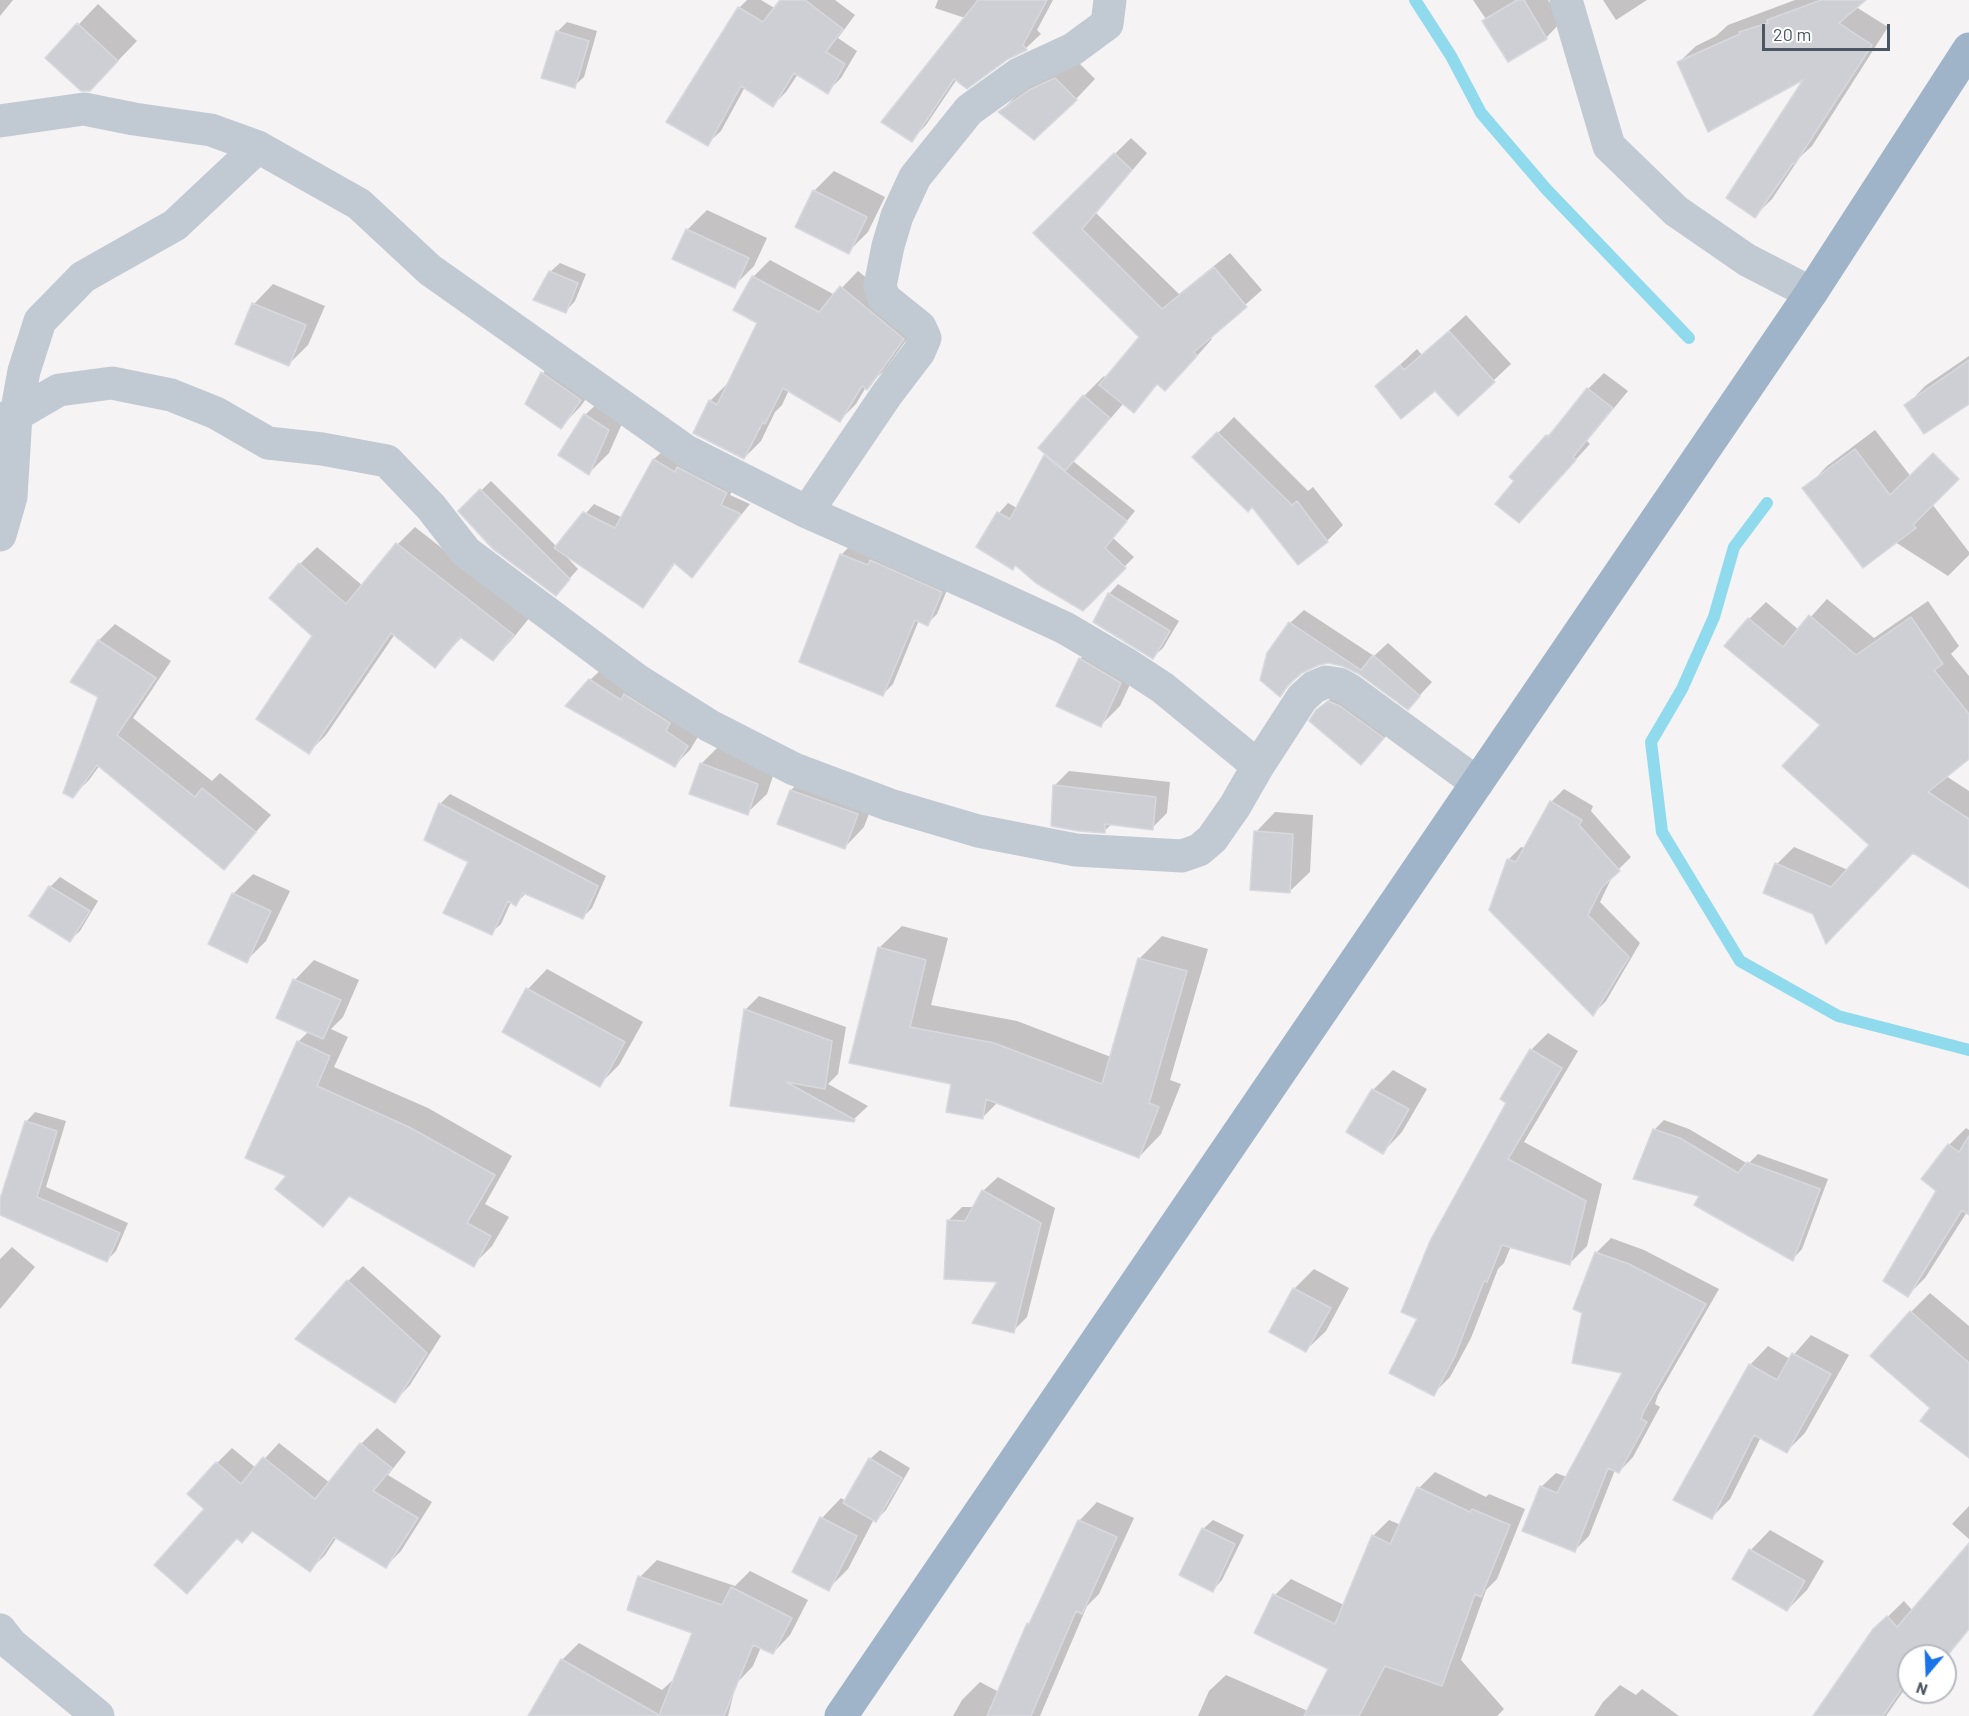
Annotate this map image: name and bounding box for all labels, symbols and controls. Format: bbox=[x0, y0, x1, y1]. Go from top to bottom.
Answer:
scale bar bbox=[1765, 12, 1892, 50]
text: 20 m bbox=[1773, 23, 1811, 45]
north arrow bbox=[1897, 1644, 1957, 1704]
text: N bbox=[1914, 1679, 1930, 1700]

